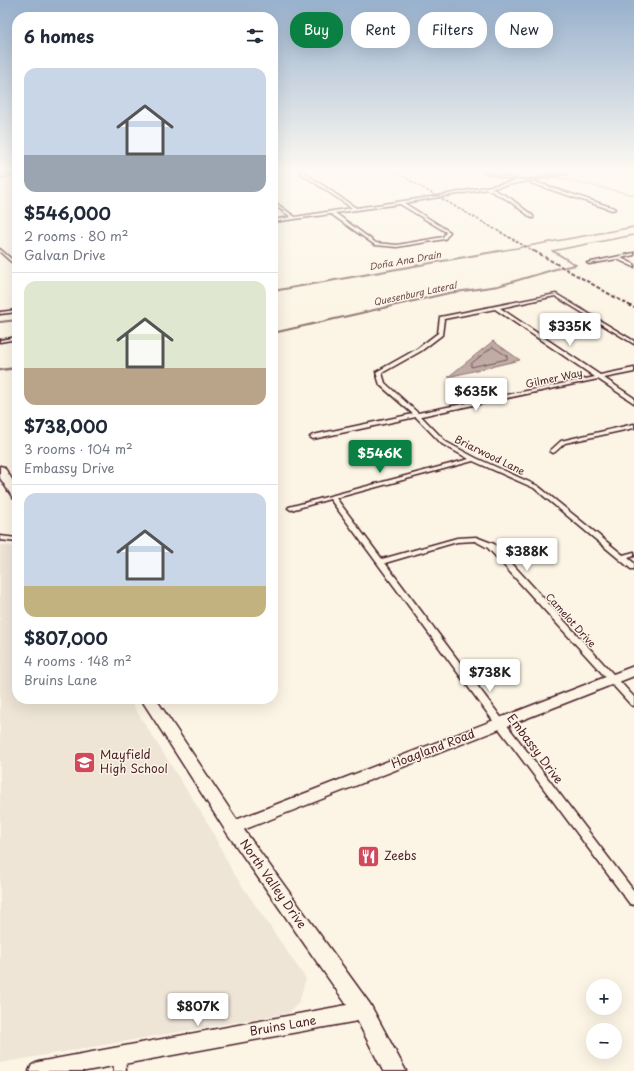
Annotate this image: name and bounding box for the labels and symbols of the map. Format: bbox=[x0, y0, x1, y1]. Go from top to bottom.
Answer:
water label: Doña Ana Drain bbox=[368, 247, 442, 273]
water label: Quesenburg Lateral bbox=[372, 277, 459, 309]
pin: $335K bbox=[542, 313, 598, 347]
street label: Gilmer Way bbox=[524, 364, 584, 391]
pin: $635K bbox=[448, 378, 504, 412]
street label: Briarwood Lane bbox=[453, 431, 528, 478]
pin: $546K bbox=[352, 440, 408, 474]
pin: $388K bbox=[499, 538, 555, 572]
street label: Camelot Drive bbox=[543, 589, 600, 650]
pin: $738K bbox=[462, 659, 518, 693]
street label: Embassy Drive bbox=[503, 710, 568, 788]
street label: Hoagland Road bbox=[388, 724, 477, 772]
place label: Mayfield High School bbox=[100, 745, 168, 777]
school or university icon: Mayfield High School bbox=[71, 749, 97, 775]
street label: North Valley Drive bbox=[236, 835, 311, 932]
restaurant icon: Zeebs bbox=[355, 843, 381, 869]
place label: Zeebs bbox=[384, 846, 417, 864]
pin: $807K bbox=[170, 993, 226, 1027]
street label: Bruins Lane bbox=[248, 1010, 318, 1040]

